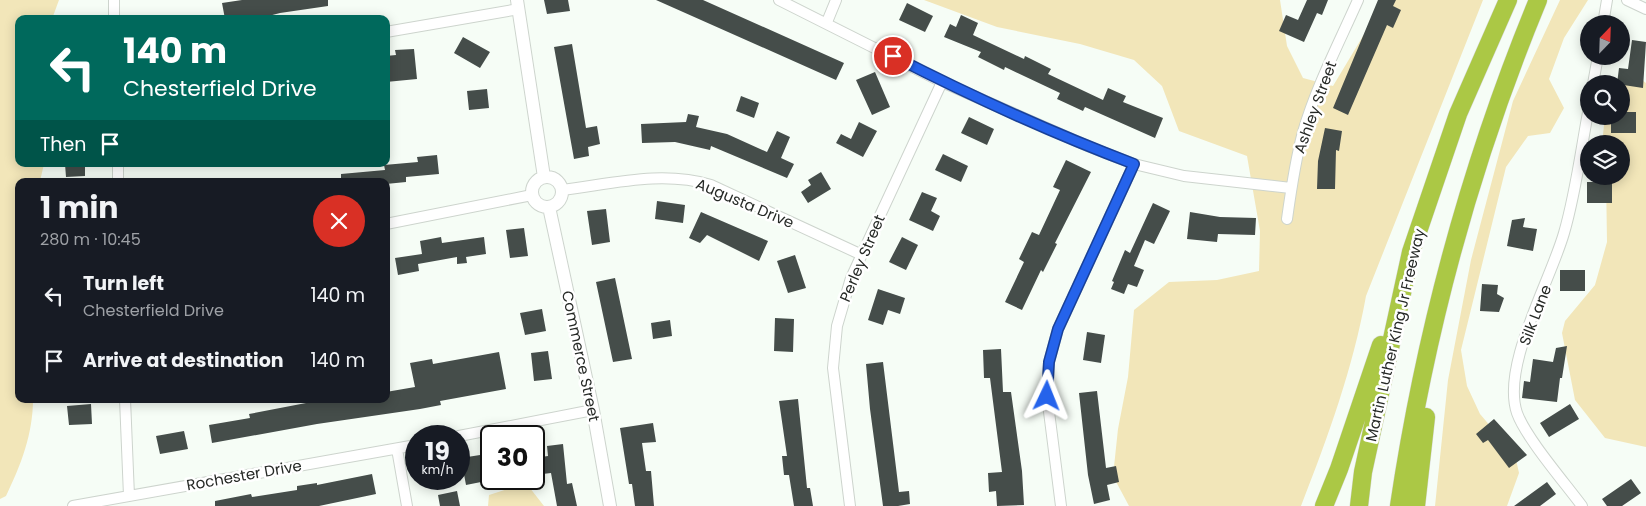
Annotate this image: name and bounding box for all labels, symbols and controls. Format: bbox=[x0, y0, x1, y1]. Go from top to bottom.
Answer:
north arrow bbox=[1580, 15, 1630, 65]
map controls bbox=[1580, 15, 1630, 185]
text: 140 m bbox=[123, 26, 227, 75]
icon: left bbox=[40, 35, 105, 100]
pin bbox=[872, 35, 914, 77]
icon: arrive bbox=[879, 42, 907, 70]
street label: Ashley Street bbox=[1289, 58, 1341, 156]
text: Chesterfield Drive bbox=[123, 73, 317, 104]
button: search bbox=[1580, 75, 1630, 125]
icon: arrive bbox=[96, 130, 124, 158]
text: Then bbox=[40, 131, 86, 158]
button: layers bbox=[1580, 135, 1630, 185]
street label: Augusta Drive bbox=[693, 173, 797, 233]
text: 1 min bbox=[40, 186, 118, 229]
button: close bbox=[313, 195, 365, 247]
street label: Perley Street bbox=[834, 211, 890, 305]
street label: Martin Luther King Jr Freeway bbox=[1360, 226, 1430, 444]
text: 280 m · 10:45 bbox=[40, 228, 141, 251]
text: Turn left bbox=[83, 270, 164, 297]
icon: left bbox=[40, 282, 68, 310]
text: 140 m bbox=[310, 282, 365, 309]
street label: Silk Lane bbox=[1514, 282, 1556, 348]
street label: Commerce Street bbox=[557, 289, 605, 423]
text: Chesterfield Drive bbox=[83, 299, 224, 322]
icon: arrive bbox=[40, 347, 68, 375]
text: Arrive at destination bbox=[83, 347, 284, 374]
text: 140 m bbox=[310, 347, 365, 374]
position arrow bbox=[1020, 369, 1072, 421]
speed limit sign: 30 bbox=[480, 425, 545, 490]
text: 19 bbox=[425, 434, 450, 469]
street label: Rochester Drive bbox=[185, 455, 303, 495]
text: km/h bbox=[422, 461, 453, 478]

